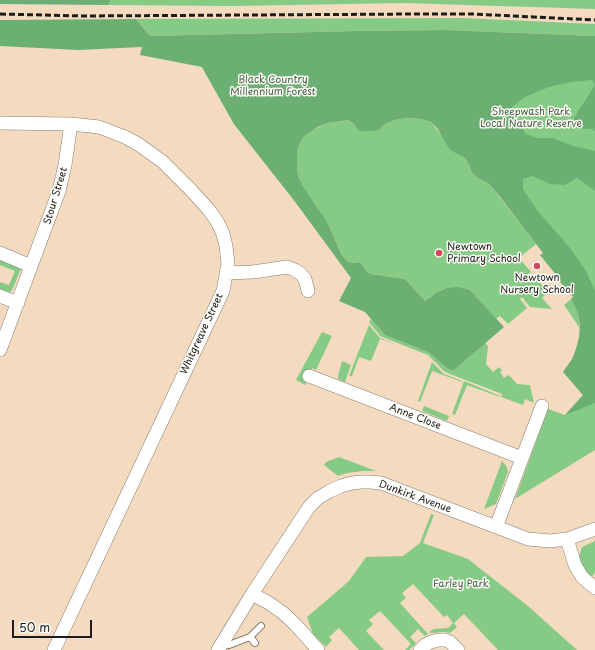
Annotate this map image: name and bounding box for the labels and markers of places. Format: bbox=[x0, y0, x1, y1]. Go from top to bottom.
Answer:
place label: Newtown Primary School bbox=[447, 241, 521, 264]
marker: Newtown Primary School bbox=[434, 248, 444, 258]
marker: Newtown Nursery School bbox=[532, 261, 542, 271]
place label: Newtown Nursery School bbox=[500, 272, 574, 296]

